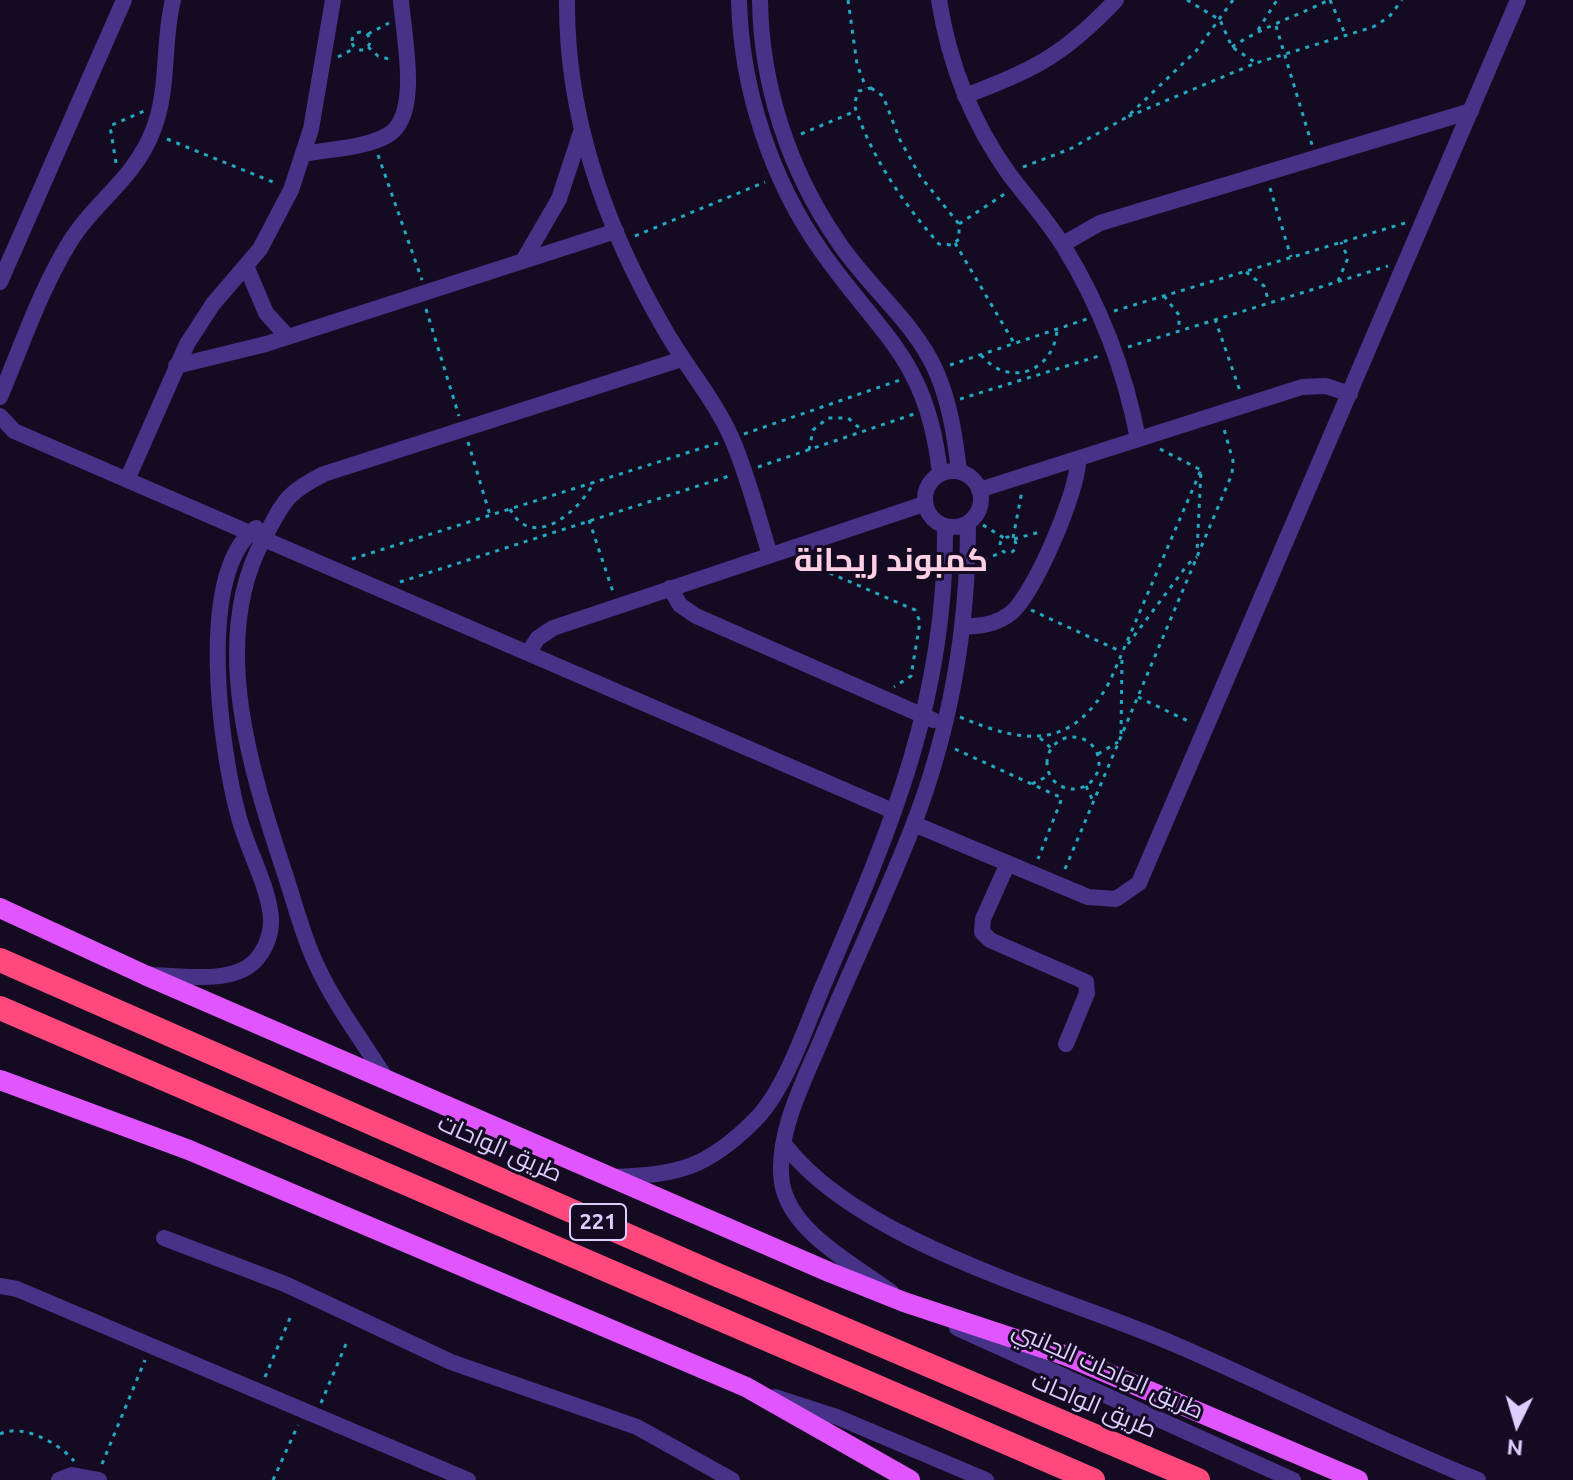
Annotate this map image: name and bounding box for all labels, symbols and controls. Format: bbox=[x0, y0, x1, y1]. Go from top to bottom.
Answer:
district label: كمبوند ريحانة bbox=[794, 541, 988, 579]
street label: طريق الواحات bbox=[433, 1108, 567, 1188]
road number: 221 bbox=[570, 1204, 626, 1240]
street label: طريق الواحات الجانبي bbox=[1008, 1315, 1208, 1425]
street label: طريق الواحات bbox=[1027, 1366, 1161, 1444]
north arrow bbox=[1477, 1384, 1557, 1464]
text: N bbox=[1506, 1435, 1524, 1462]

